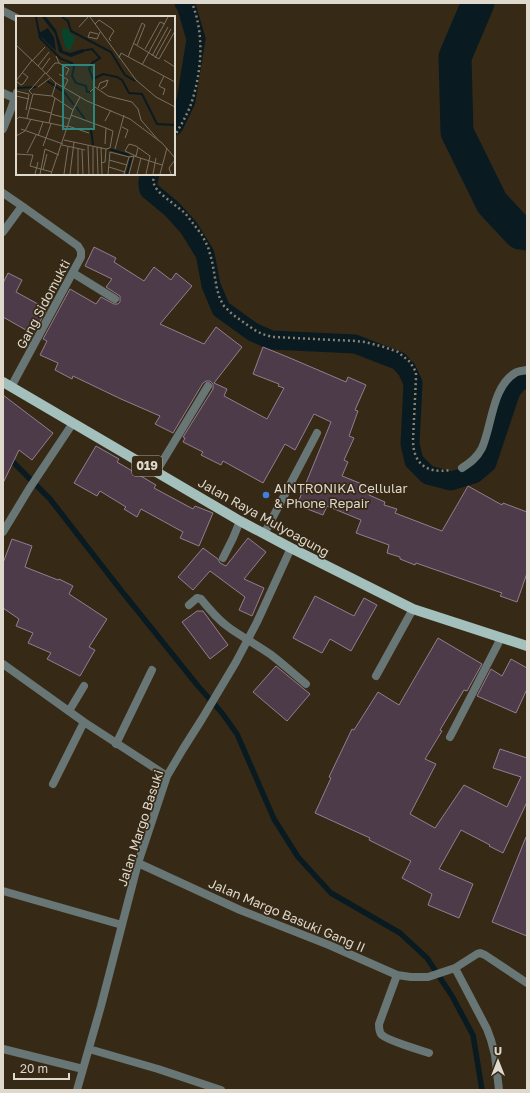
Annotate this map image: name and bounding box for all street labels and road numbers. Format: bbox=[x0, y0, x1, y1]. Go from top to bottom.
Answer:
street label: Gang Sidomukti bbox=[13, 257, 73, 351]
road number: 019 bbox=[132, 456, 162, 476]
street label: Jalan Raya Mulyoagung bbox=[196, 474, 332, 560]
street label: Jalan Margo Basuki bbox=[114, 768, 166, 888]
street label: Jalan Margo Basuki Gang II bbox=[206, 875, 368, 955]

